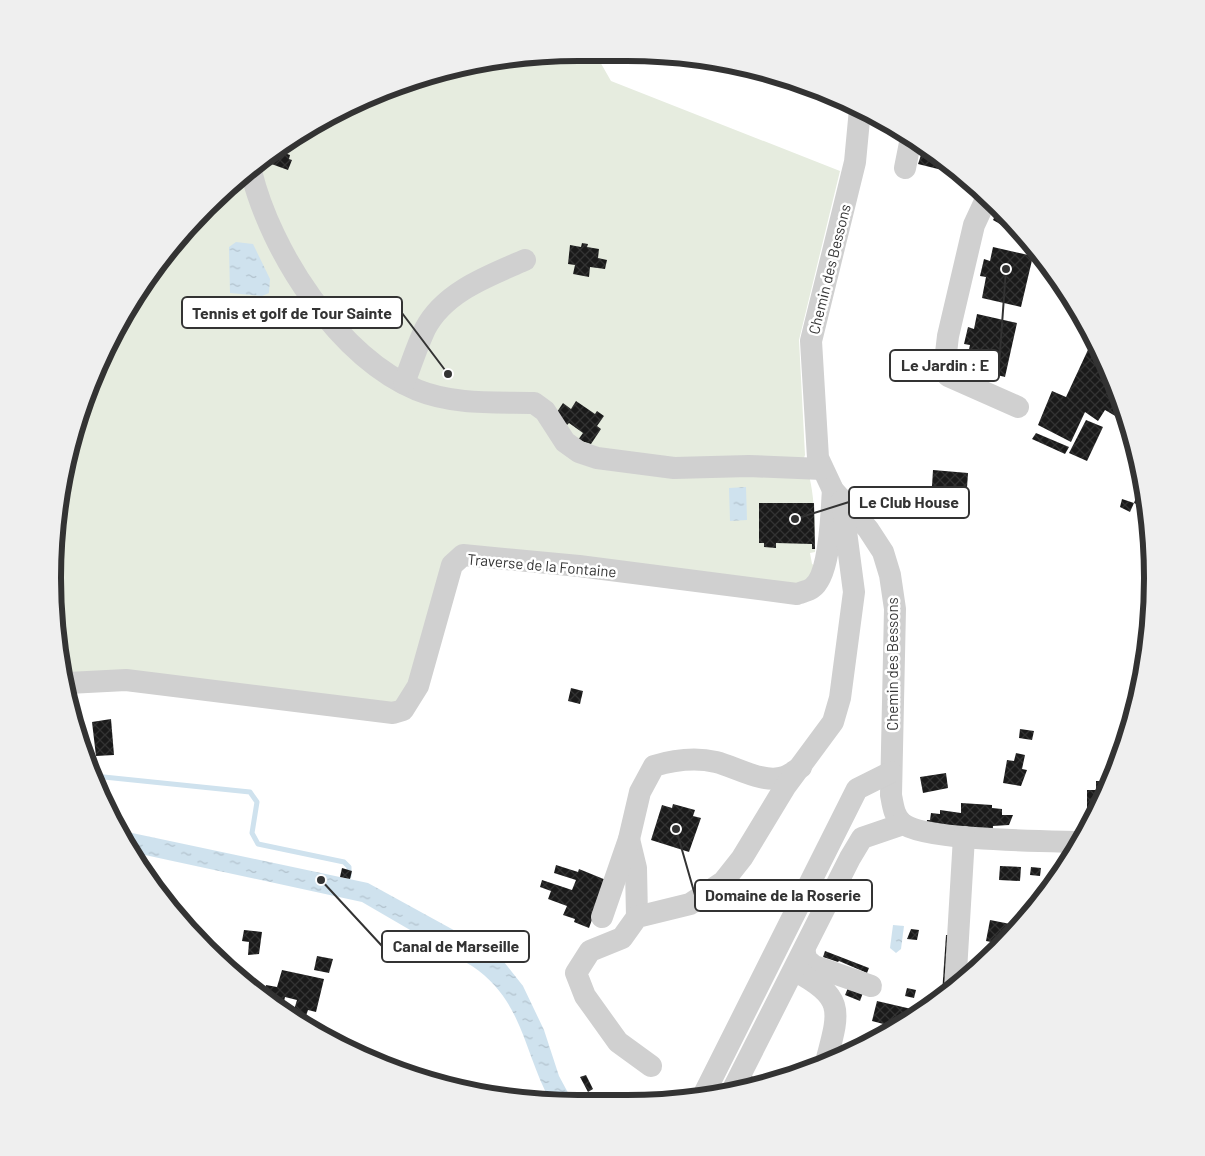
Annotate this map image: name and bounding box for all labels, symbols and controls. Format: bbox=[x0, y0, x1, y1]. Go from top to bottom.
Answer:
street label: Chemin des Bessons bbox=[804, 202, 854, 336]
callout: Tennis et golf de Tour Sainte bbox=[182, 297, 402, 328]
text: Tennis et golf de Tour Sainte bbox=[192, 303, 392, 322]
callout: Le Jardin : E bbox=[890, 350, 999, 381]
text: Le Jardin : E bbox=[901, 355, 989, 374]
callout: Le Club House bbox=[849, 487, 969, 518]
text: Le Club House bbox=[859, 492, 959, 511]
street label: Traverse de la Fontaine bbox=[467, 550, 617, 580]
street label: Chemin des Bessons bbox=[883, 597, 901, 731]
callout: Domaine de la Roserie bbox=[695, 880, 872, 911]
text: Domaine de la Roserie bbox=[705, 885, 861, 904]
callout: Canal de Marseille bbox=[382, 931, 529, 962]
text: Canal de Marseille bbox=[393, 936, 520, 955]

